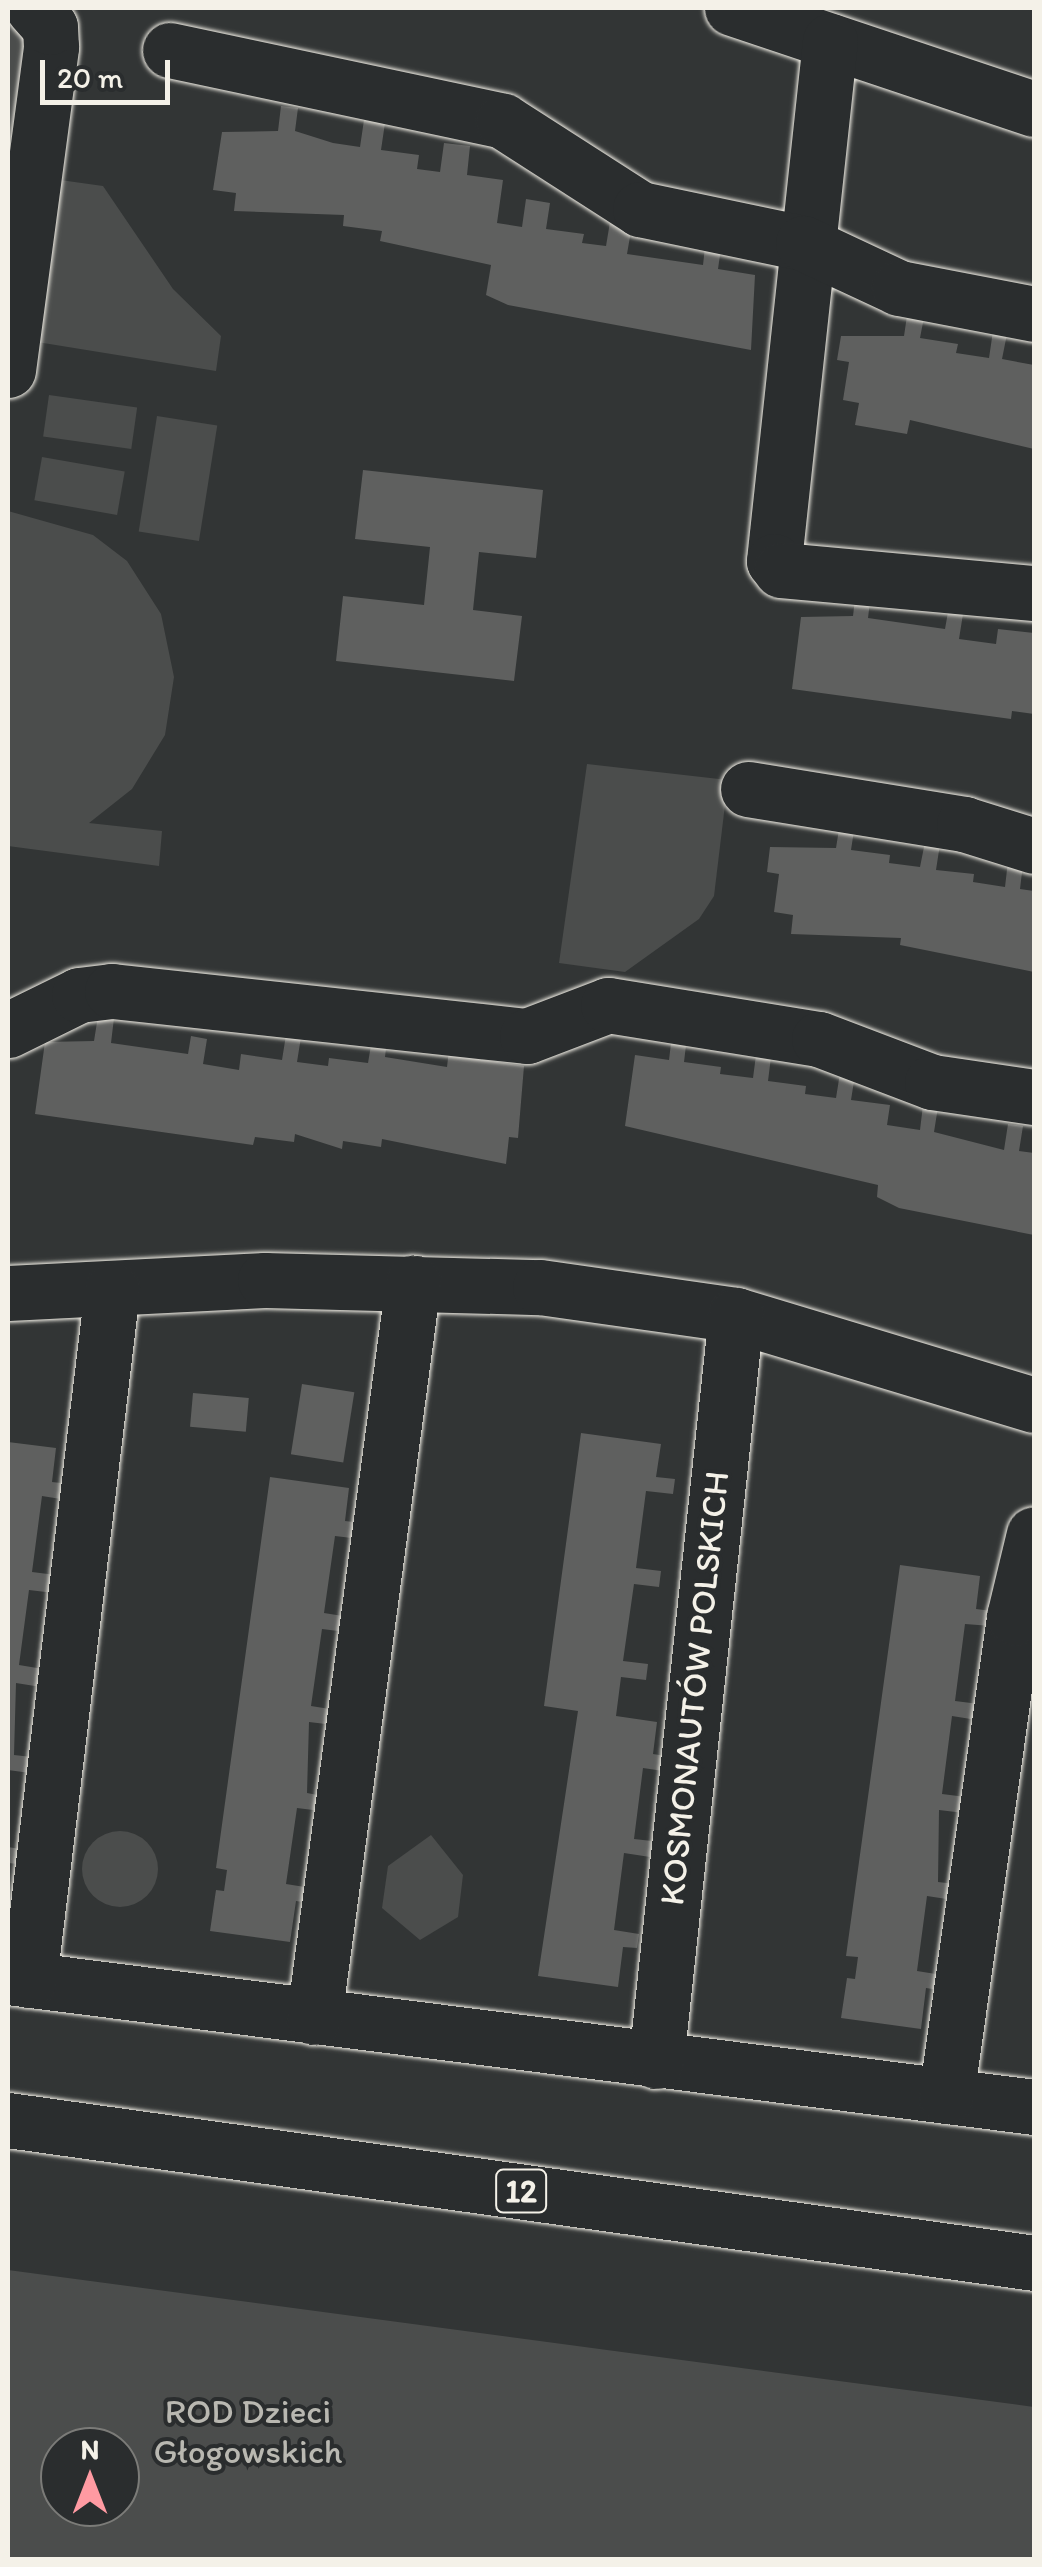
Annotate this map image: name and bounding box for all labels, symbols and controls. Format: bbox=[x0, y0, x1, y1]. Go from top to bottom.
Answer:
scale bar bbox=[45, 40, 175, 102]
text: 20 m bbox=[57, 59, 123, 96]
street label: KOSMONAUTÓW POLSKICH bbox=[651, 1471, 737, 1905]
road number: 12 bbox=[494, 2164, 548, 2218]
park label: ROD Dzieci Głogowskich bbox=[154, 2390, 342, 2472]
north arrow bbox=[40, 2427, 140, 2527]
text: N bbox=[81, 2432, 99, 2466]

